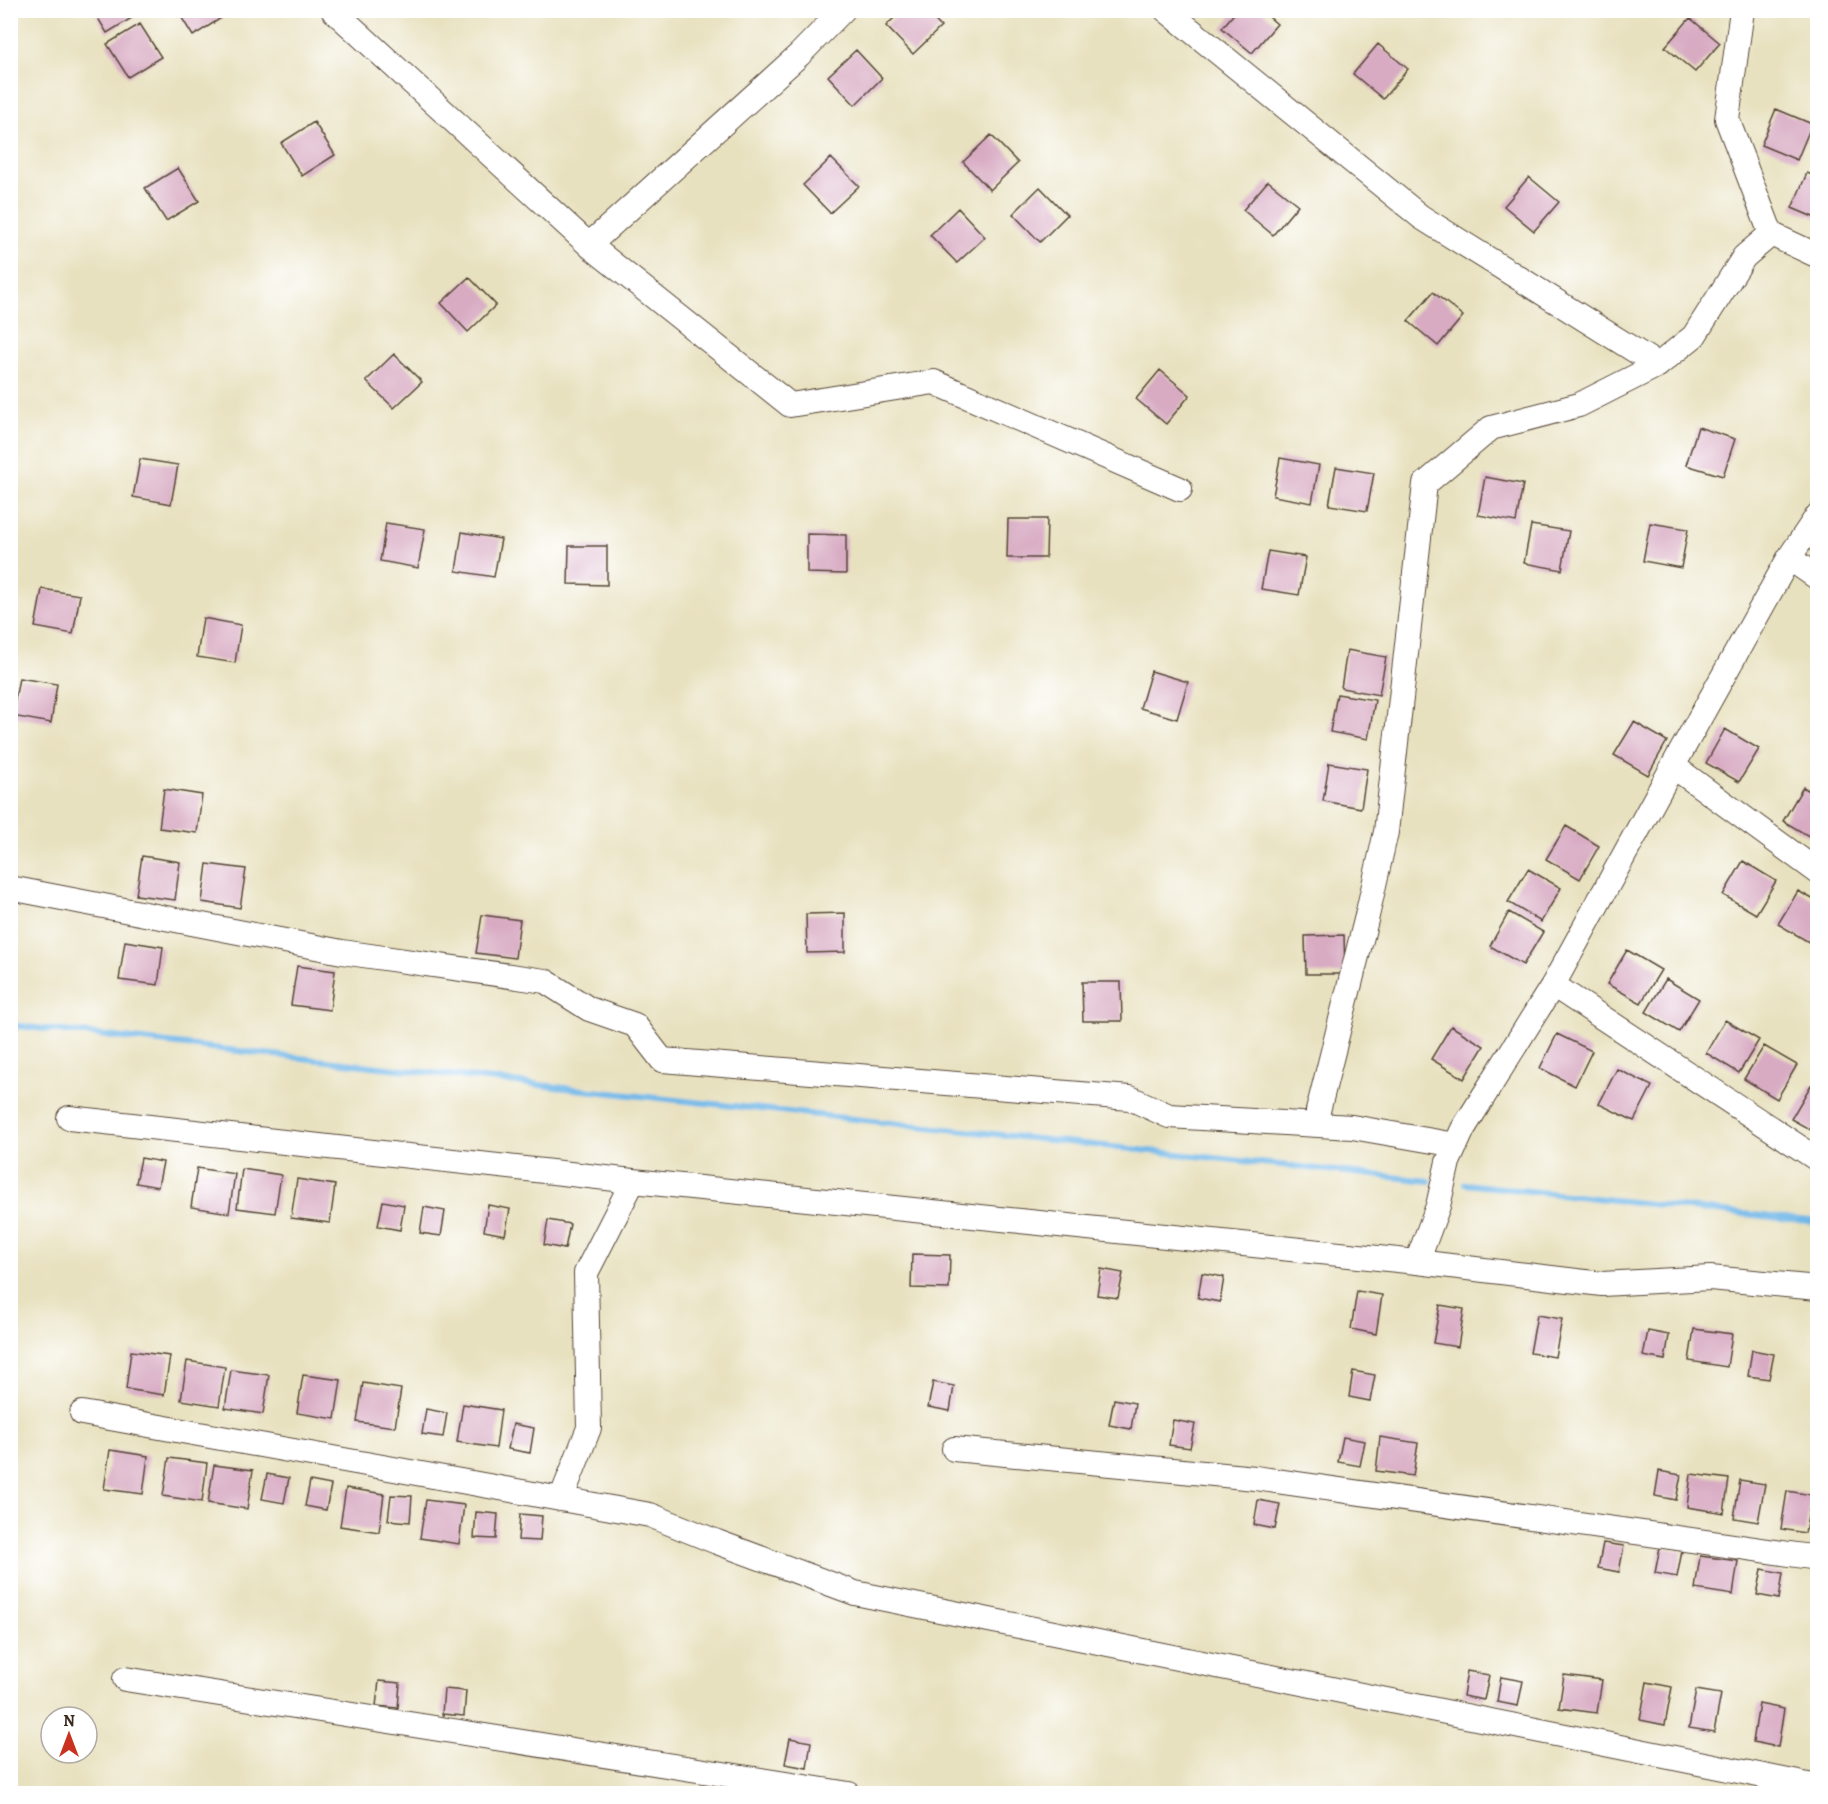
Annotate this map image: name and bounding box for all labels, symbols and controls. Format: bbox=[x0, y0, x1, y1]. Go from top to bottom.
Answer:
north arrow bbox=[39, 1705, 99, 1765]
text: N bbox=[63, 1710, 75, 1732]

